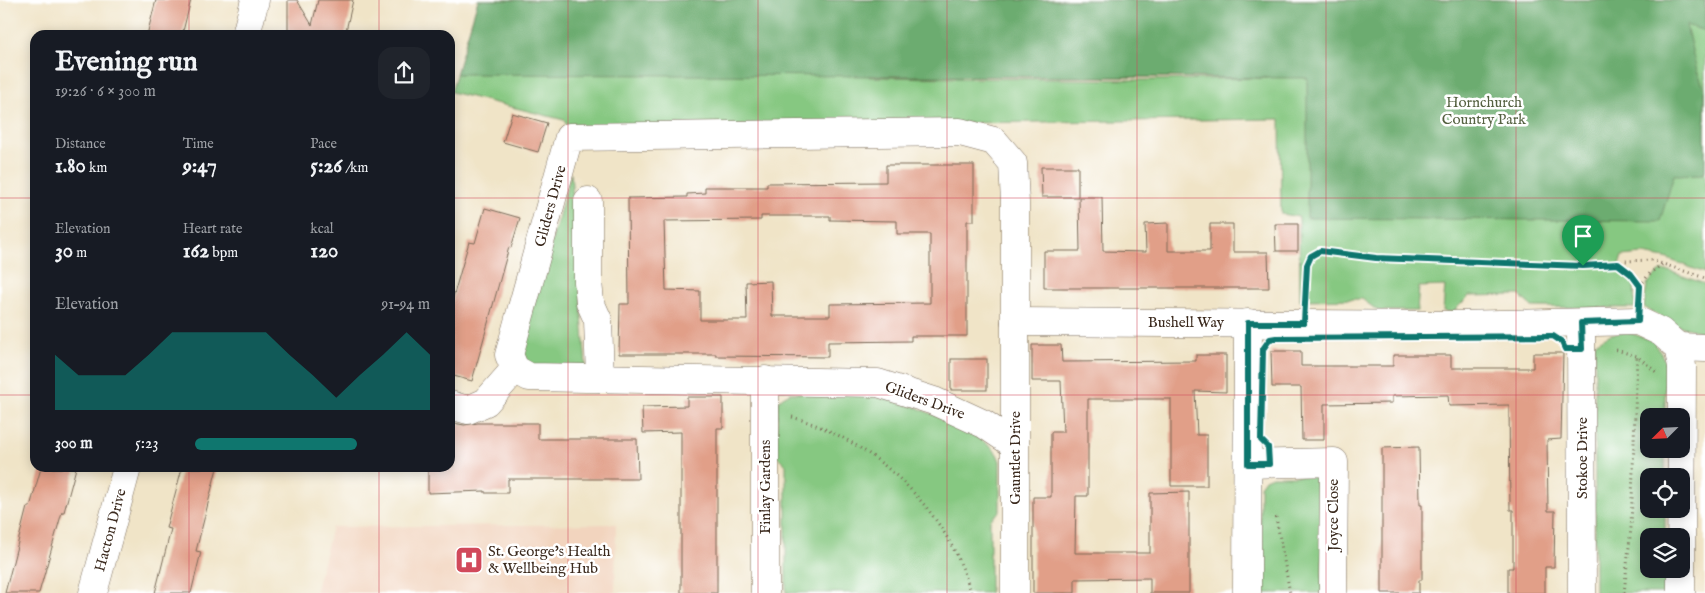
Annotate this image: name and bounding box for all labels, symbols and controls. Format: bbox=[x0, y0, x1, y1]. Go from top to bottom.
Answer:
text: Evening run bbox=[55, 45, 198, 80]
button: share bbox=[378, 47, 430, 99]
text: 19:26 · 6 × 300 m bbox=[55, 82, 156, 102]
park label: Hornchurch Country Park bbox=[1442, 93, 1527, 129]
text: Distance bbox=[55, 135, 106, 153]
text: Time bbox=[183, 135, 214, 153]
text: Pace bbox=[310, 135, 337, 153]
text: 1.80 bbox=[55, 153, 86, 180]
text: 9:47 bbox=[183, 153, 217, 180]
text: 5:26 bbox=[310, 153, 342, 180]
text: km bbox=[86, 159, 107, 177]
text: /km bbox=[342, 159, 368, 177]
street label: Gliders Drive bbox=[530, 163, 571, 249]
pin bbox=[1562, 215, 1604, 266]
text: Elevation bbox=[55, 220, 111, 238]
text: Heart rate bbox=[183, 220, 242, 238]
text: kcal bbox=[310, 220, 334, 238]
icon: arrive bbox=[1569, 222, 1597, 250]
text: 30 bbox=[55, 238, 73, 265]
text: 162 bbox=[183, 238, 209, 265]
text: 120 bbox=[310, 238, 338, 265]
text: m bbox=[73, 244, 87, 262]
text: bpm bbox=[209, 244, 238, 262]
text: Elevation bbox=[55, 295, 118, 315]
text: 91–94 m bbox=[381, 295, 430, 315]
street label: Bushell Way bbox=[1148, 313, 1225, 332]
street label: Gliders Drive bbox=[882, 377, 968, 424]
north arrow bbox=[1640, 408, 1690, 458]
map controls bbox=[1640, 408, 1690, 578]
street label: Gauntlet Drive bbox=[1006, 411, 1025, 505]
street label: Stokoe Drive bbox=[1573, 417, 1592, 499]
text: 300 m bbox=[55, 434, 93, 454]
text: 5:23 bbox=[135, 434, 159, 454]
street label: Finlay Gardens bbox=[756, 440, 775, 534]
button: locate bbox=[1640, 468, 1690, 518]
street label: Joyce Close bbox=[1324, 479, 1343, 553]
street label: Hacton Drive bbox=[90, 486, 131, 574]
button: layers bbox=[1640, 528, 1690, 578]
place label: St. George's Health & Wellbeing Hub bbox=[488, 542, 611, 578]
hospital icon: St. George's Health & Wellbeing Hub bbox=[454, 545, 484, 575]

